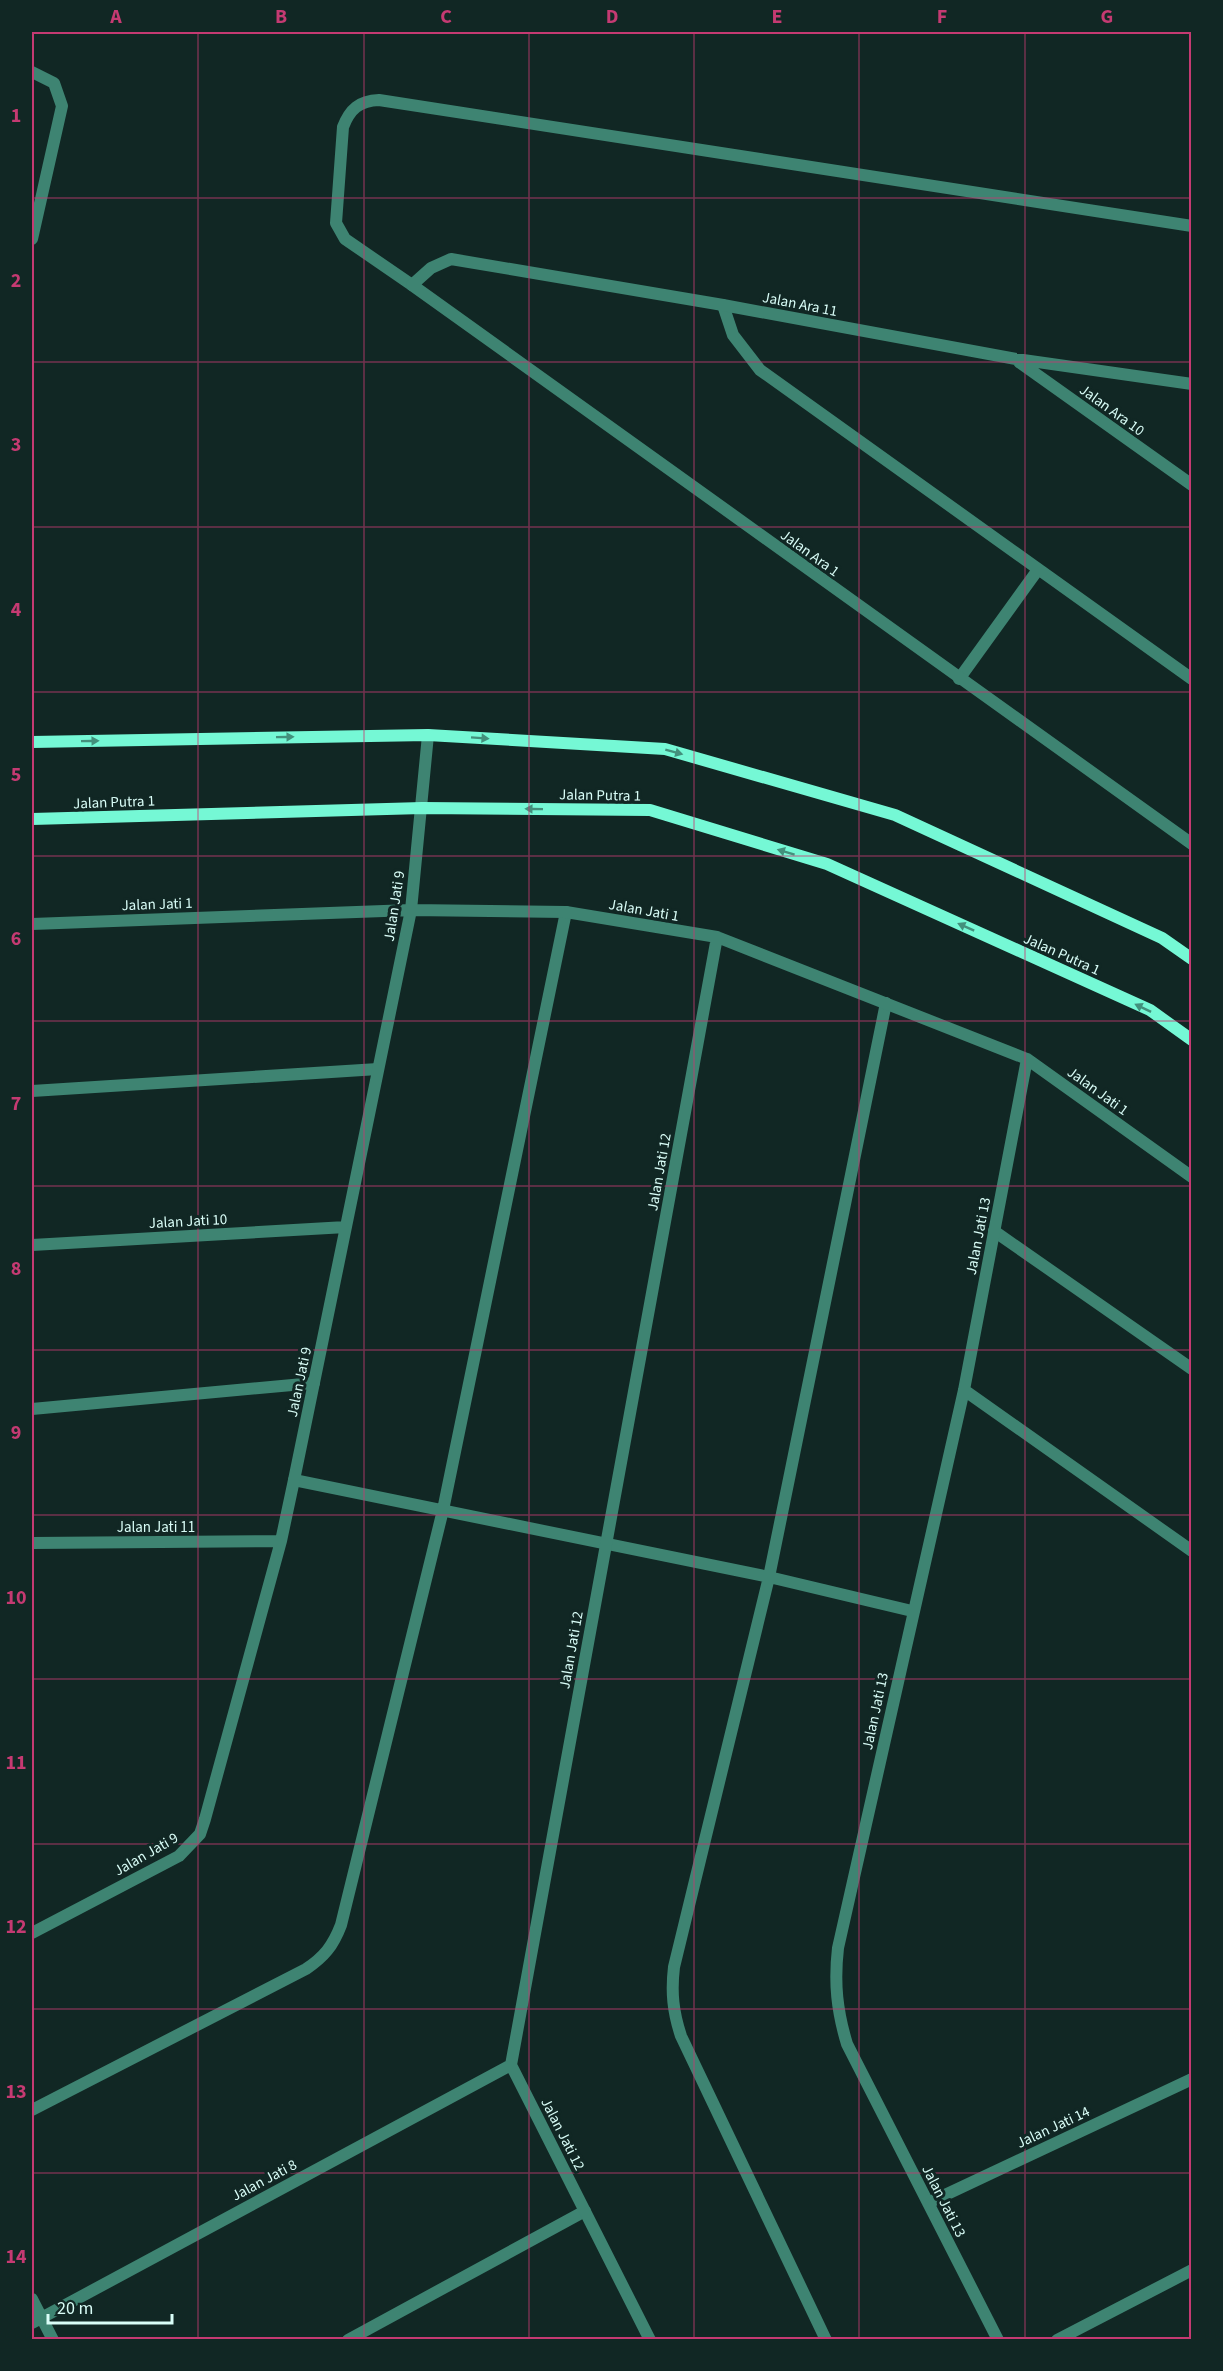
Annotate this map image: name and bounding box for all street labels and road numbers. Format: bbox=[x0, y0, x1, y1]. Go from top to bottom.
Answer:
street label: Jalan Ara 11 bbox=[761, 287, 839, 322]
street label: Jalan Ara 10 bbox=[1075, 380, 1149, 441]
street label: Jalan Ara 1 bbox=[776, 525, 844, 582]
street label: Jalan Putra 1 bbox=[559, 784, 641, 807]
street label: Jalan Putra 1 bbox=[73, 791, 155, 814]
street label: Jalan Jati 9 bbox=[379, 869, 410, 943]
street label: Jalan Jati 1 bbox=[121, 893, 193, 916]
street label: Jalan Jati 1 bbox=[607, 894, 681, 927]
street label: Jalan Putra 1 bbox=[1020, 928, 1103, 981]
street label: Jalan Jati 1 bbox=[1063, 1062, 1133, 1121]
street label: Jalan Jati 12 bbox=[642, 1132, 677, 1213]
street label: Jalan Jati 13 bbox=[961, 1196, 996, 1277]
street label: Jalan Jati 10 bbox=[148, 1209, 228, 1234]
street label: Jalan Jati 9 bbox=[282, 1345, 317, 1419]
street label: Jalan Jati 11 bbox=[117, 1517, 195, 1538]
street label: Jalan Jati 12 bbox=[554, 1610, 589, 1691]
street label: Jalan Jati 13 bbox=[857, 1671, 894, 1752]
street label: Jalan Jati 9 bbox=[110, 1828, 182, 1881]
street label: Jalan Jati 12 bbox=[535, 2094, 590, 2174]
street label: Jalan Jati 14 bbox=[1013, 2101, 1094, 2154]
street label: Jalan Jati 8 bbox=[228, 2154, 301, 2206]
street label: Jalan Jati 13 bbox=[916, 2161, 971, 2241]

